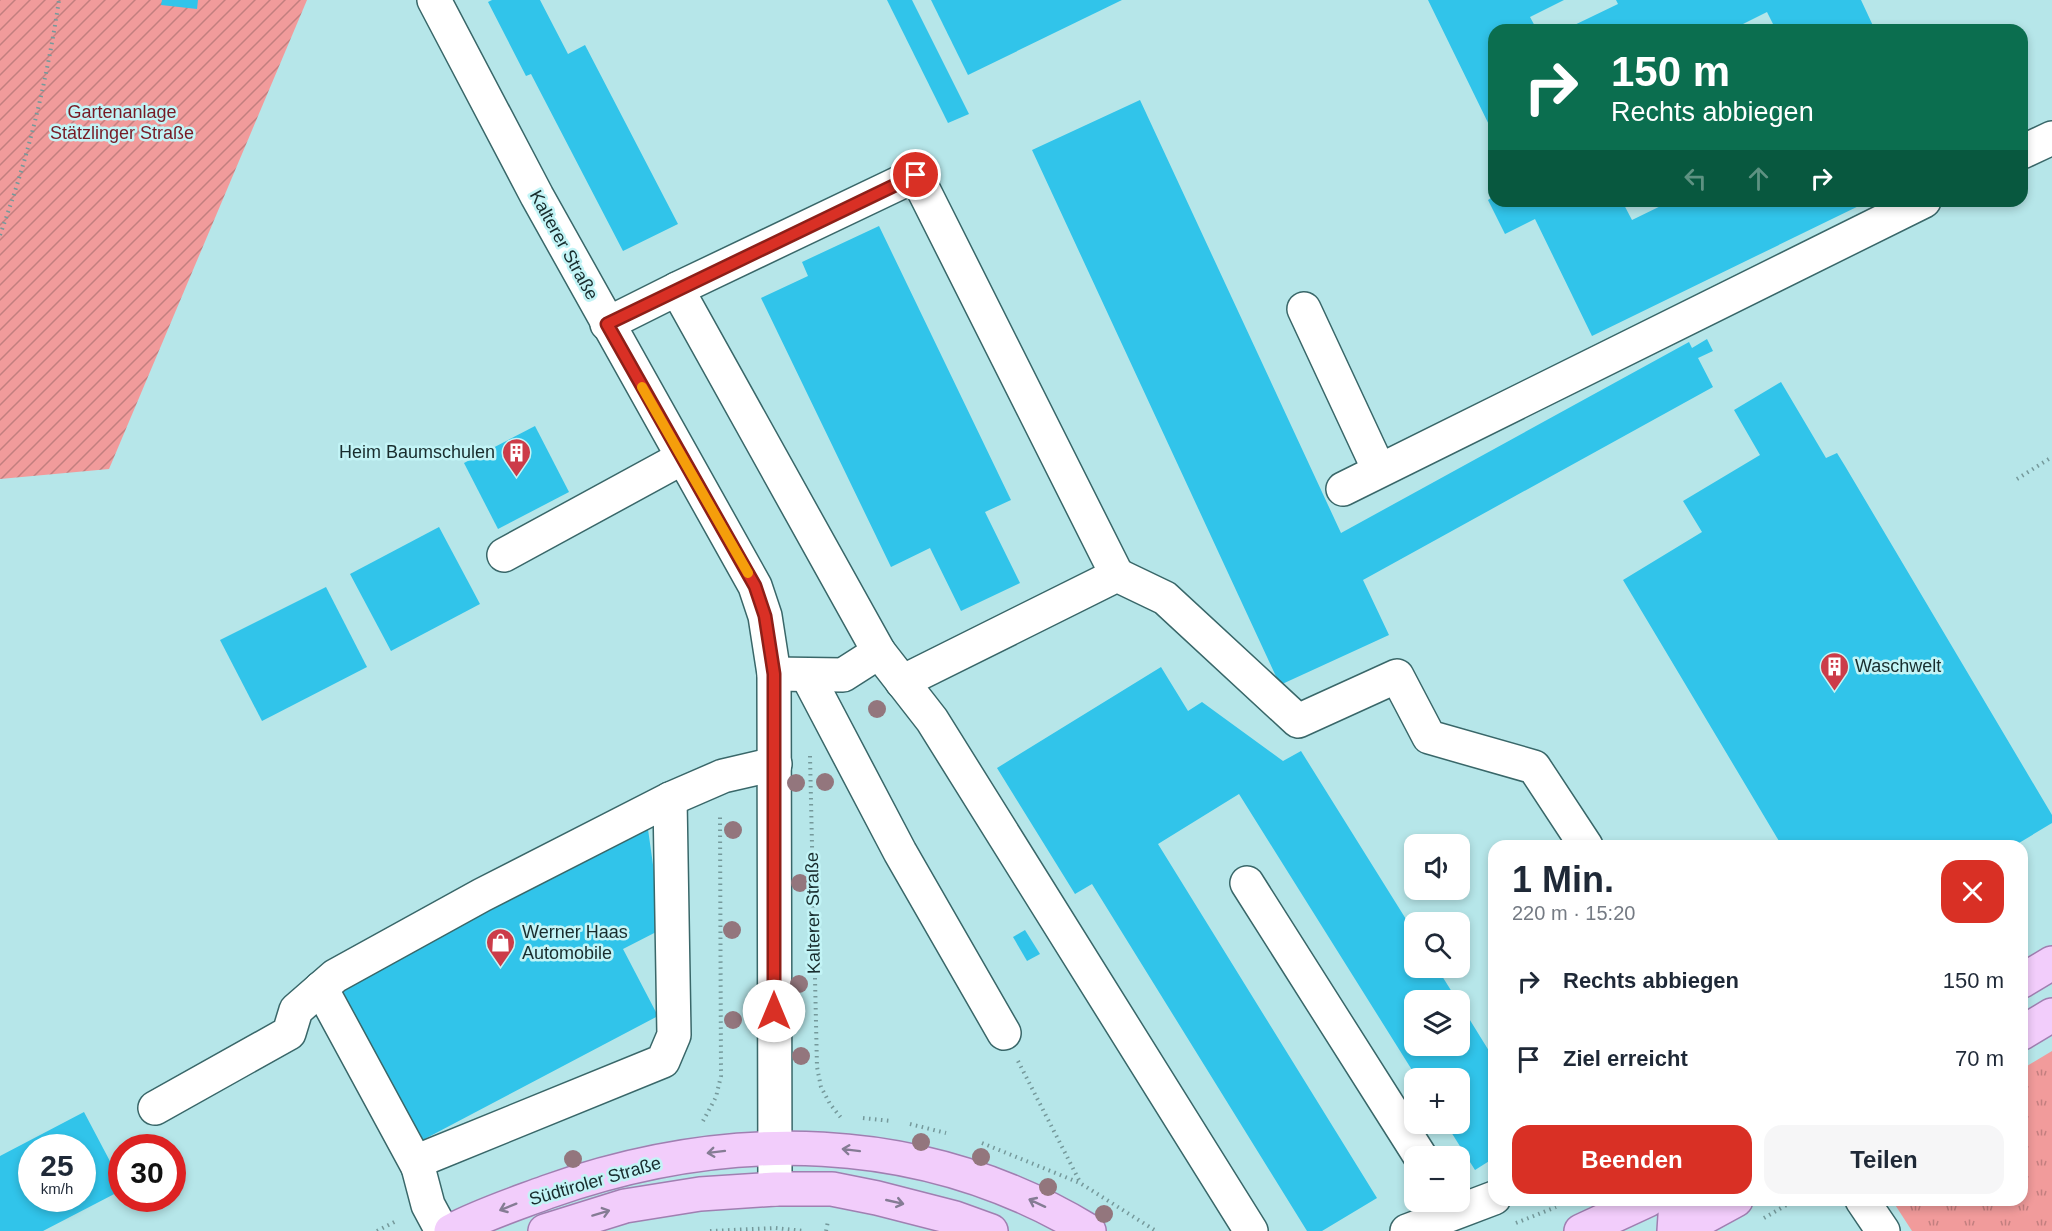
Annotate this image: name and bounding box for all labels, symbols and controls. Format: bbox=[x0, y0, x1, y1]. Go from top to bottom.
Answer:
icon: right bbox=[1512, 48, 1590, 126]
text: 150 m bbox=[1611, 48, 1730, 95]
text: Rechts abbiegen bbox=[1611, 97, 1814, 127]
park label: Gartenanlage Stätzlinger Straße bbox=[50, 102, 194, 143]
pin bbox=[890, 149, 941, 200]
icon: arrive bbox=[899, 158, 932, 191]
icon: left bbox=[1679, 162, 1712, 195]
icon: ahead bbox=[1742, 162, 1775, 195]
icon: right bbox=[1805, 162, 1838, 195]
street label: Kalterer Straße bbox=[526, 187, 602, 303]
building icon: Heim Baumschulen bbox=[500, 436, 532, 478]
place label: Heim Baumschulen bbox=[339, 442, 495, 462]
building icon: Waschwelt bbox=[1818, 650, 1850, 692]
place label: Waschwelt bbox=[1855, 656, 1941, 676]
map controls bbox=[1404, 834, 1470, 1212]
button: sound bbox=[1404, 834, 1470, 900]
street label: Kalterer Straße bbox=[802, 852, 824, 974]
text: 1 Min. bbox=[1512, 859, 1614, 900]
button: close bbox=[1941, 860, 2004, 923]
text: 220 m · 15:20 bbox=[1512, 902, 1635, 924]
button: search bbox=[1404, 912, 1470, 978]
place label: Werner Haas Automobile bbox=[522, 922, 628, 963]
shop icon: Werner Haas Automobile bbox=[485, 926, 517, 968]
icon: right bbox=[1512, 965, 1545, 998]
text: Rechts abbiegen bbox=[1563, 968, 1739, 993]
text: 150 m bbox=[1943, 968, 2004, 993]
position arrow bbox=[742, 979, 806, 1043]
button: layers bbox=[1404, 990, 1470, 1056]
icon: arrive bbox=[1512, 1043, 1545, 1076]
text: Ziel erreicht bbox=[1563, 1046, 1688, 1071]
text: 70 m bbox=[1955, 1046, 2004, 1071]
button: + bbox=[1404, 1068, 1470, 1134]
button: Beenden bbox=[1512, 1125, 1752, 1194]
button: Teilen bbox=[1764, 1125, 2004, 1194]
speed limit sign: 30 bbox=[108, 1134, 186, 1212]
one-way arrow bbox=[841, 1144, 861, 1155]
button: − bbox=[1404, 1146, 1470, 1212]
one-way arrow bbox=[707, 1147, 727, 1158]
text: 25 bbox=[40, 1149, 74, 1182]
street label: Südtiroler Straße bbox=[527, 1153, 663, 1209]
text: km/h bbox=[41, 1180, 73, 1197]
one-way arrow bbox=[1029, 1196, 1047, 1208]
one-way arrow bbox=[885, 1197, 904, 1208]
one-way arrow bbox=[499, 1202, 518, 1213]
one-way arrow bbox=[591, 1207, 610, 1218]

